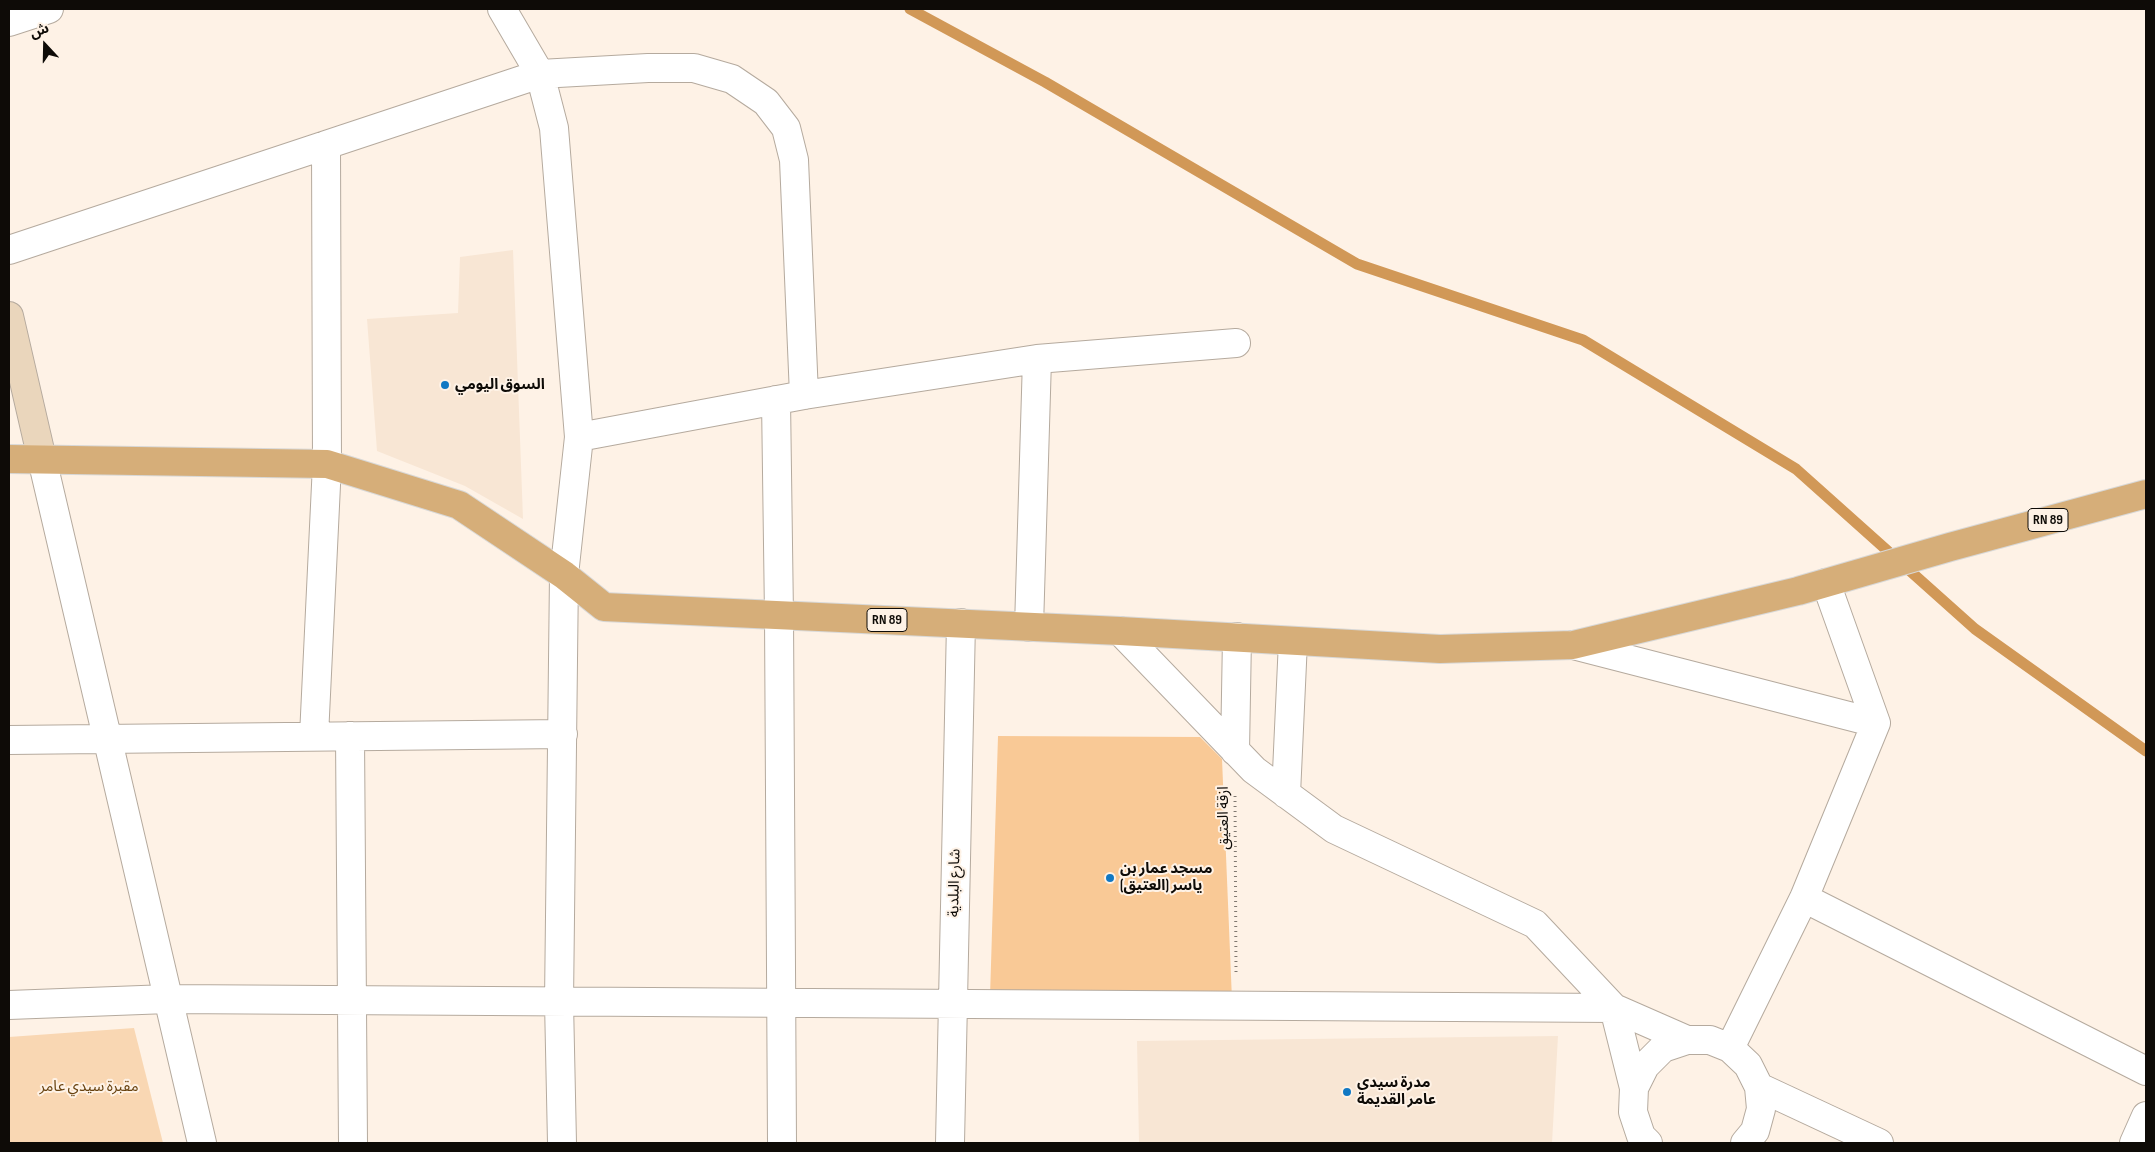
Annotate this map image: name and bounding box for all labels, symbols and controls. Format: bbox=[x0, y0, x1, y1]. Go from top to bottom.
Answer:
text: ش bbox=[27, 19, 51, 42]
north arrow bbox=[20, 20, 70, 70]
place label: السوق اليومي bbox=[455, 376, 545, 394]
marker: السوق اليومي bbox=[439, 379, 451, 391]
road number: RN 89 bbox=[2028, 508, 2068, 532]
road number: RN 89 bbox=[867, 608, 907, 632]
street label: ازقة العتيق bbox=[1215, 786, 1233, 850]
street label: شارع البلدية bbox=[945, 849, 965, 917]
place label: مسجد عمار بن ياسر (العتيق) bbox=[1120, 860, 1213, 895]
marker: مسجد عمار بن ياسر (العتيق) bbox=[1104, 872, 1116, 884]
place label: مدرة سيدي عامر القديمة bbox=[1357, 1074, 1436, 1109]
park label: مقبرة سيدي عامر bbox=[39, 1078, 139, 1096]
marker: مدرة سيدي عامر القديمة bbox=[1341, 1086, 1353, 1098]

